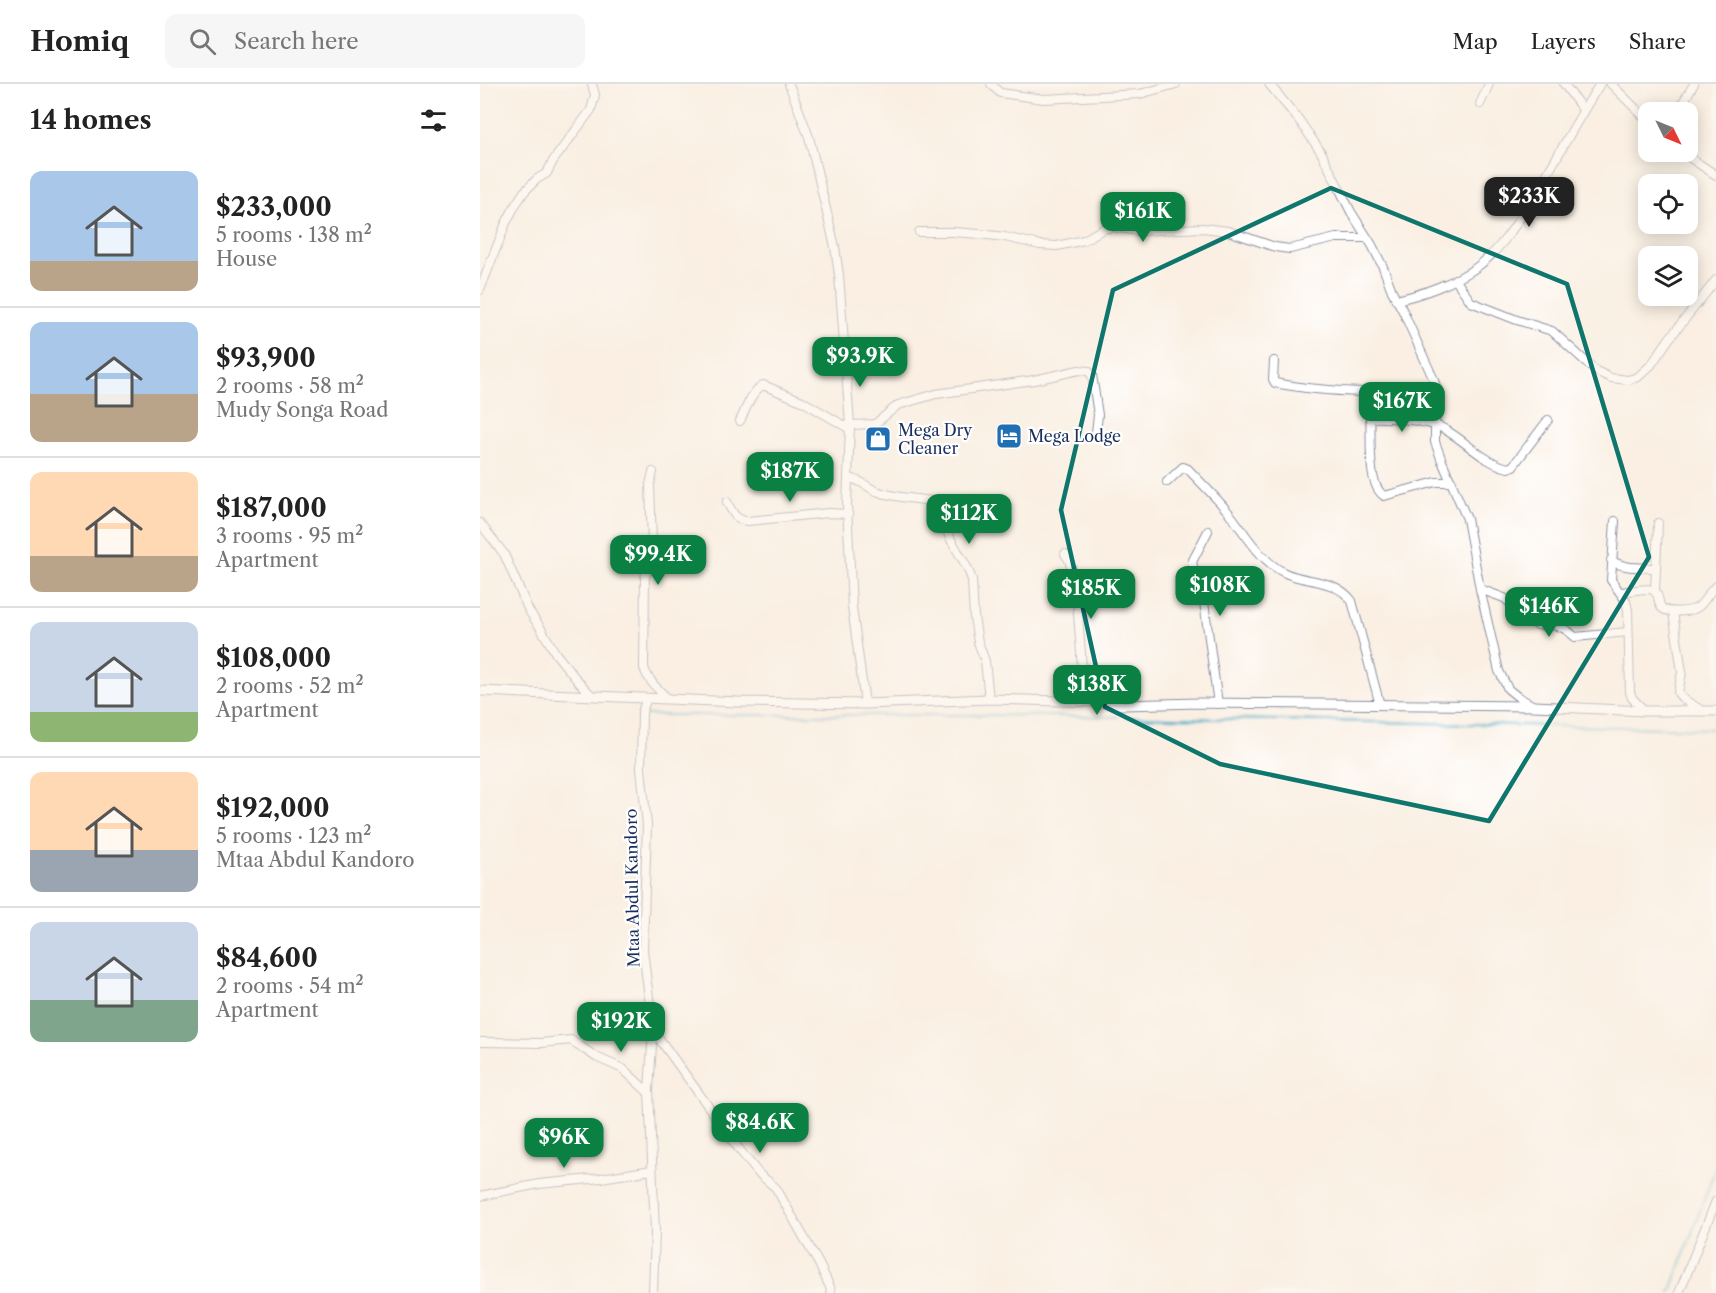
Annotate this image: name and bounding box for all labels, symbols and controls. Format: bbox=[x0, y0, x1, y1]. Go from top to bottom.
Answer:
search box bbox=[165, 14, 585, 68]
text: Homiq bbox=[30, 24, 129, 58]
icon: search bbox=[186, 25, 219, 58]
text: Search here bbox=[234, 28, 359, 55]
text: Map bbox=[1453, 29, 1498, 54]
text: Layers bbox=[1531, 29, 1596, 54]
text: Share bbox=[1629, 29, 1686, 54]
north arrow bbox=[1638, 102, 1698, 162]
map controls bbox=[1638, 102, 1698, 306]
text: 14 homes bbox=[30, 104, 152, 136]
icon: filters bbox=[417, 104, 450, 137]
button: locate bbox=[1638, 174, 1698, 234]
pin: $233K bbox=[1487, 177, 1571, 228]
text: $233K bbox=[1498, 184, 1560, 208]
text: $233,000 bbox=[216, 191, 332, 223]
pin: $161K bbox=[1101, 192, 1185, 243]
icon: home bbox=[78, 195, 150, 267]
text: $161K bbox=[1114, 199, 1172, 223]
text: 5 rooms · 138 m² bbox=[216, 223, 372, 247]
button: layers bbox=[1638, 246, 1698, 306]
text: House bbox=[216, 247, 277, 271]
pin: $93.9K bbox=[811, 337, 909, 388]
text: $93,900 bbox=[216, 342, 316, 374]
text: $93.9K bbox=[826, 344, 894, 368]
icon: home bbox=[78, 346, 150, 418]
text: 2 rooms · 58 m² bbox=[216, 374, 364, 398]
pin: $167K bbox=[1360, 382, 1444, 433]
text: $167K bbox=[1373, 389, 1431, 413]
text: Mudy Songa Road bbox=[216, 398, 388, 422]
place label: Mega Dry Cleaner bbox=[898, 420, 973, 458]
hotel icon: Mega Lodge bbox=[994, 421, 1024, 451]
shop icon: Mega Dry Cleaner bbox=[863, 424, 893, 454]
place label: Mega Lodge bbox=[1028, 426, 1121, 446]
pin: $187K bbox=[748, 452, 832, 503]
text: $187K bbox=[761, 459, 819, 483]
text: $187,000 bbox=[216, 492, 327, 524]
pin: $112K bbox=[927, 494, 1011, 545]
icon: home bbox=[78, 496, 150, 568]
text: $112K bbox=[941, 501, 997, 525]
text: 3 rooms · 95 m² bbox=[216, 524, 363, 548]
pin: $99.4K bbox=[609, 535, 707, 586]
text: $99.4K bbox=[624, 542, 692, 566]
text: Apartment bbox=[216, 548, 319, 572]
pin: $108K bbox=[1178, 566, 1262, 617]
pin: $185K bbox=[1049, 569, 1133, 620]
text: $108K bbox=[1189, 573, 1251, 597]
text: $185K bbox=[1061, 576, 1121, 600]
pin: $146K bbox=[1507, 587, 1591, 638]
text: $146K bbox=[1519, 594, 1579, 618]
text: $108,000 bbox=[216, 642, 331, 674]
icon: home bbox=[78, 646, 150, 718]
pin: $138K bbox=[1055, 665, 1139, 716]
text: $138K bbox=[1067, 672, 1127, 696]
text: 2 rooms · 52 m² bbox=[216, 674, 364, 698]
text: Apartment bbox=[216, 698, 319, 722]
text: $192,000 bbox=[216, 792, 330, 824]
icon: home bbox=[78, 796, 150, 868]
street label: Mtaa Abdul Kandoro bbox=[621, 808, 643, 968]
text: 5 rooms · 123 m² bbox=[216, 824, 372, 848]
text: Mtaa Abdul Kandoro bbox=[216, 848, 414, 872]
text: $84,600 bbox=[216, 942, 318, 974]
icon: home bbox=[78, 946, 150, 1018]
text: 2 rooms · 54 m² bbox=[216, 974, 364, 998]
text: Apartment bbox=[216, 998, 319, 1022]
pin: $192K bbox=[579, 1002, 663, 1053]
text: $192K bbox=[591, 1009, 651, 1033]
pin: $84.6K bbox=[711, 1103, 809, 1154]
text: $84.6K bbox=[726, 1110, 794, 1134]
pin: $96K bbox=[528, 1118, 600, 1169]
text: $96K bbox=[538, 1125, 590, 1149]

